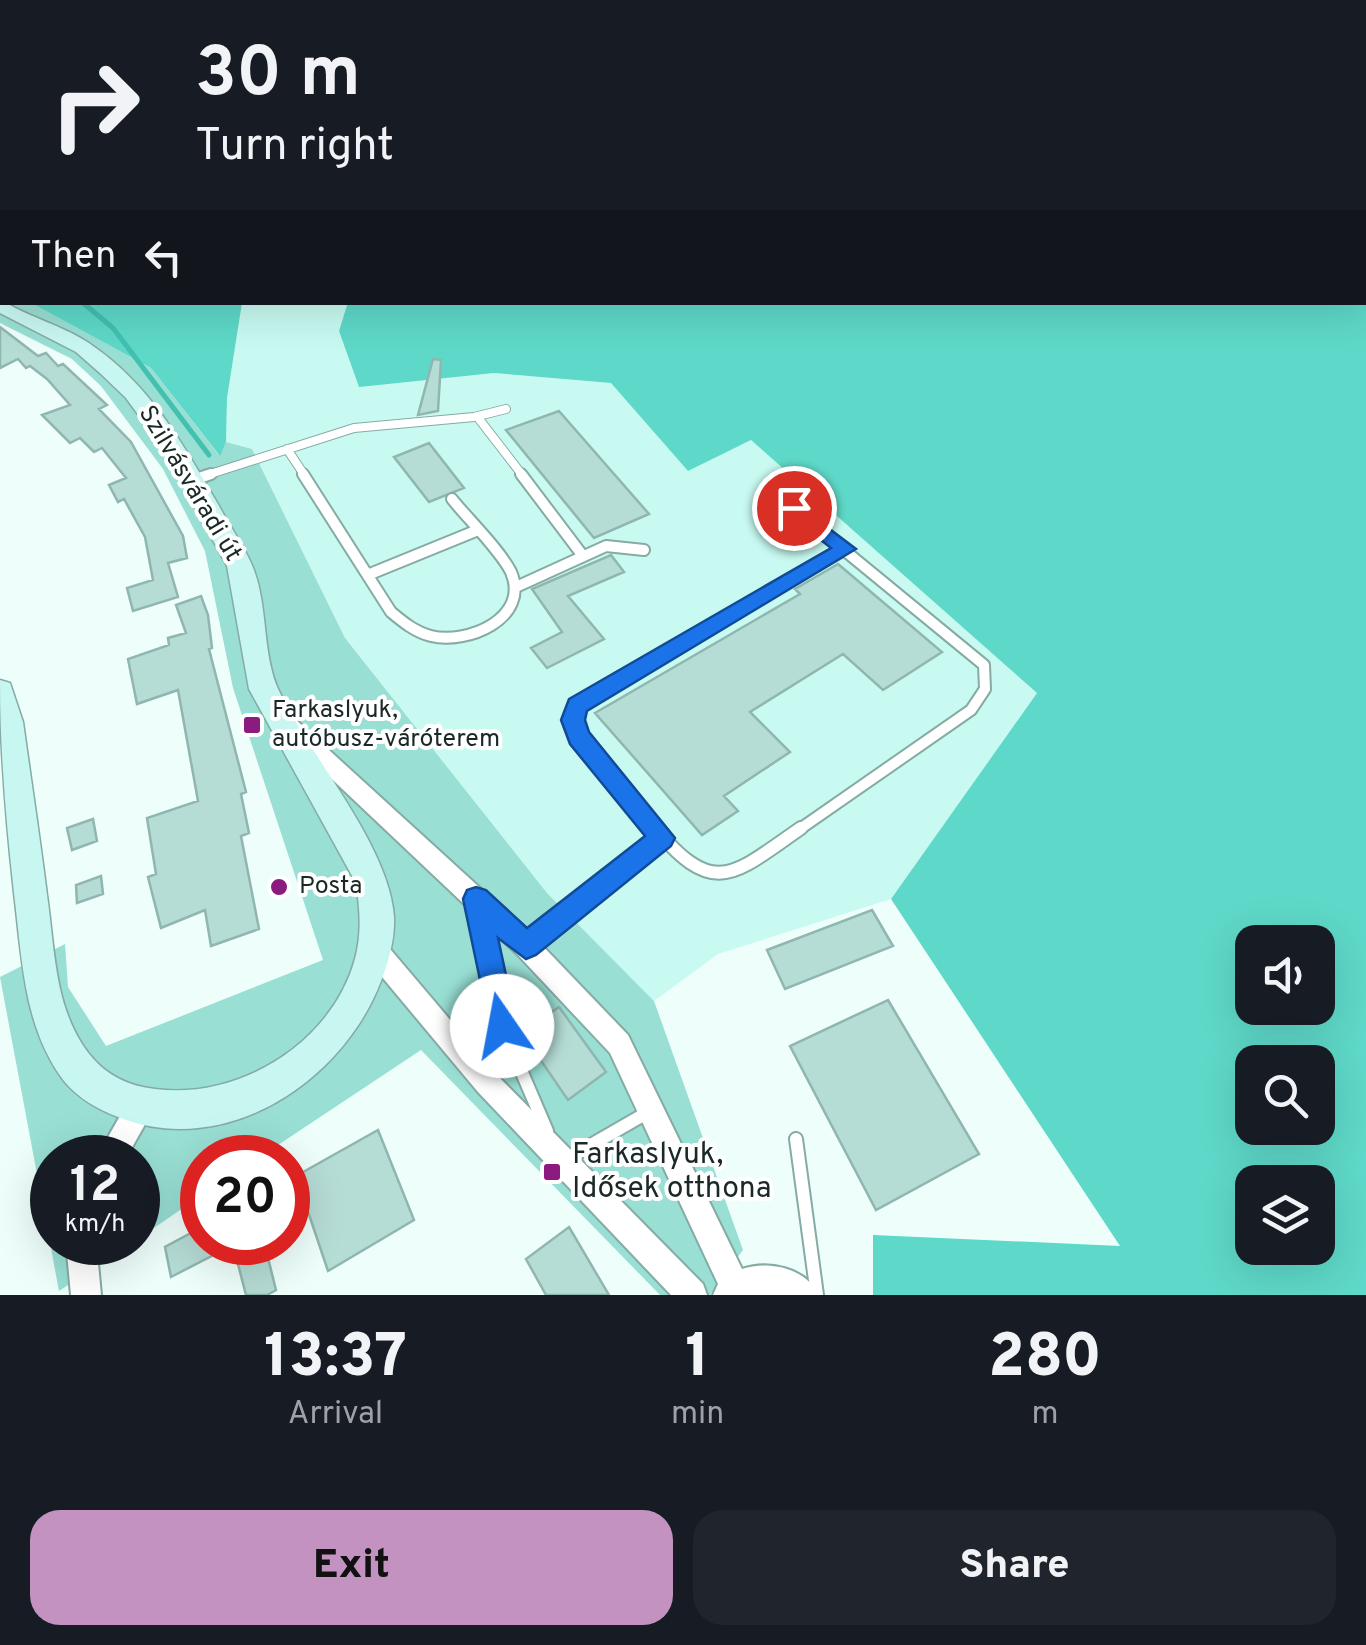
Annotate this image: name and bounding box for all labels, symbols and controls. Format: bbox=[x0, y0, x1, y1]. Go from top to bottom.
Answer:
text: 30 m bbox=[195, 32, 361, 121]
icon: right bbox=[30, 40, 160, 170]
text: Turn right bbox=[195, 119, 394, 176]
icon: left bbox=[136, 230, 191, 285]
text: Then bbox=[30, 233, 116, 282]
street label: Szilvásváradi út bbox=[130, 400, 248, 568]
pin bbox=[752, 466, 837, 551]
icon: arrive bbox=[767, 481, 822, 536]
place label: Farkaslyuk, autóbusz-váróterem bbox=[272, 695, 500, 756]
marker: Farkaslyuk, autóbusz-váróterem bbox=[241, 714, 263, 736]
place label: Posta bbox=[299, 871, 362, 903]
marker: Posta bbox=[268, 876, 290, 898]
map controls bbox=[1235, 925, 1335, 1265]
button: sound bbox=[1235, 925, 1335, 1025]
position arrow bbox=[450, 974, 554, 1078]
button: search bbox=[1235, 1045, 1335, 1145]
speed limit sign: 20 bbox=[180, 1135, 310, 1265]
place label: Farkaslyuk, Idősek otthona bbox=[572, 1137, 772, 1208]
text: 12 bbox=[70, 1156, 120, 1219]
marker: Farkaslyuk, Idősek otthona bbox=[541, 1161, 563, 1183]
button: layers bbox=[1235, 1165, 1335, 1265]
text: km/h bbox=[65, 1209, 125, 1241]
text: 13:37 bbox=[264, 1322, 407, 1398]
text: 1 bbox=[685, 1322, 710, 1398]
text: 280 bbox=[988, 1322, 1102, 1398]
text: Arrival bbox=[288, 1395, 383, 1435]
text: min bbox=[671, 1395, 724, 1435]
text: m bbox=[1032, 1395, 1059, 1435]
button: Exit bbox=[30, 1510, 673, 1625]
button: Share bbox=[693, 1510, 1336, 1625]

